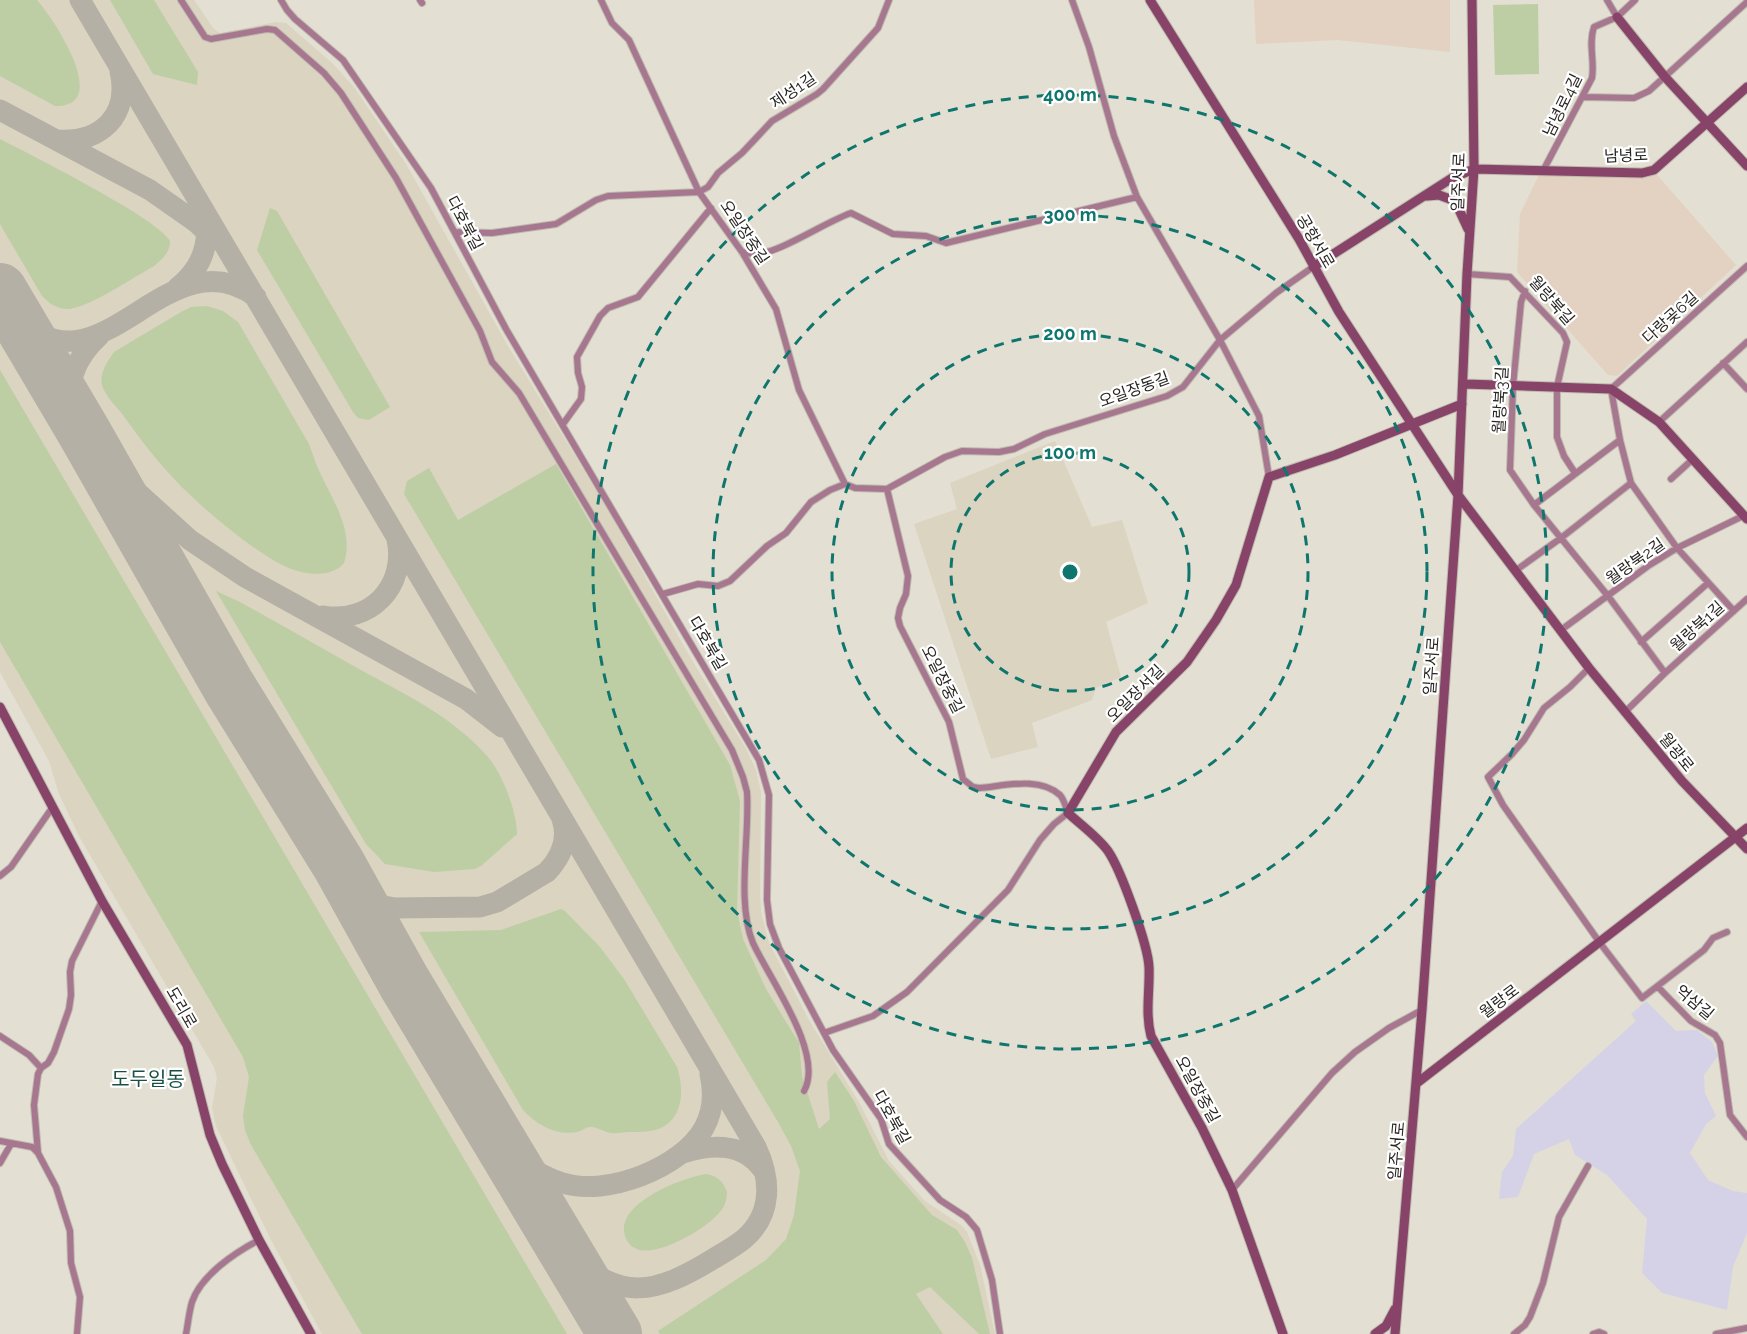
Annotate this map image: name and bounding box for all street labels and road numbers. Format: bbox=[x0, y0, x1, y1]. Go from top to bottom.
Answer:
street label: 제성1길 bbox=[767, 68, 820, 113]
street label: 남녕로4길 bbox=[1539, 71, 1586, 140]
street label: 남녕로 bbox=[1604, 145, 1649, 166]
street label: 일주서로 bbox=[1448, 152, 1469, 212]
street label: 다호북길 bbox=[442, 193, 487, 254]
street label: 오일장중길 bbox=[716, 196, 773, 268]
street label: 공항서로 bbox=[1293, 211, 1339, 272]
street label: 월랑북길 bbox=[1525, 272, 1578, 329]
street label: 다랑곶6길 bbox=[1639, 287, 1702, 347]
street label: 월랑북3길 bbox=[1489, 366, 1512, 434]
street label: 오일장동길 bbox=[1096, 368, 1172, 411]
street label: 월랑북2길 bbox=[1602, 534, 1668, 588]
street label: 월랑북1길 bbox=[1667, 597, 1728, 655]
street label: 다호북길 bbox=[685, 613, 731, 674]
street label: 일주서로 bbox=[1420, 636, 1443, 696]
street label: 오일장중길 bbox=[917, 642, 968, 716]
street label: 오일장서길 bbox=[1103, 661, 1168, 726]
street label: 월광로 bbox=[1655, 729, 1698, 776]
street label: 월랑로 bbox=[1476, 980, 1523, 1022]
street label: 억삼길 bbox=[1672, 981, 1718, 1024]
street label: 도리로 bbox=[162, 983, 201, 1031]
street label: 오일장중길 bbox=[1171, 1052, 1224, 1126]
street label: 다호북길 bbox=[869, 1087, 914, 1148]
street label: 일주서로 bbox=[1384, 1121, 1409, 1181]

